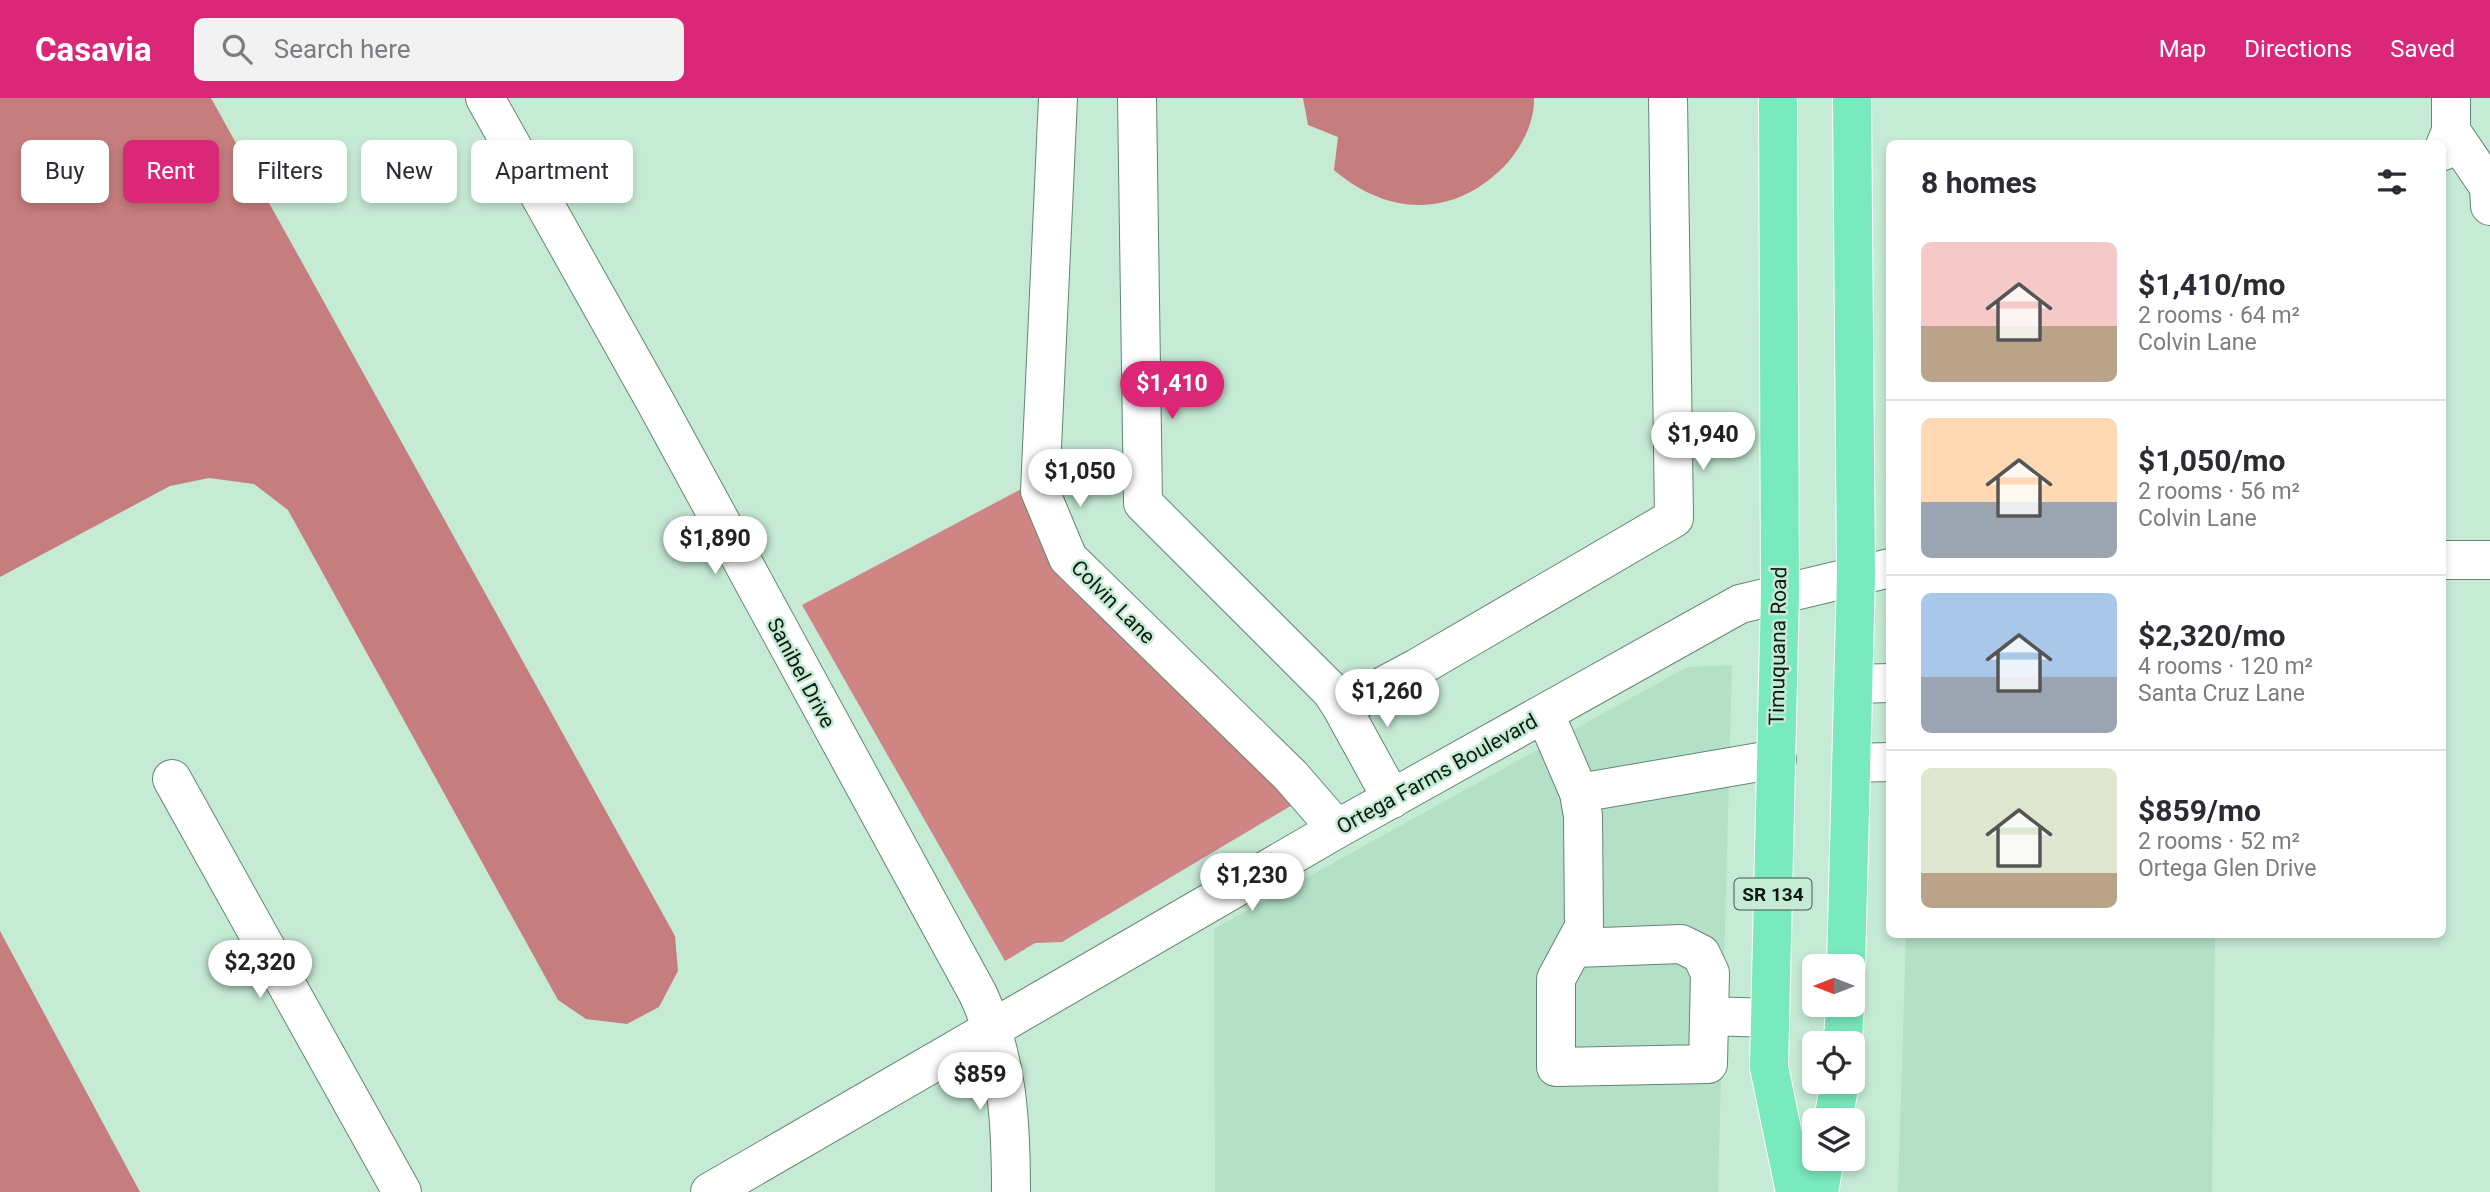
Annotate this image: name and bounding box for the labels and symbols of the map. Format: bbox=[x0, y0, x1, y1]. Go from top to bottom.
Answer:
pin: $1,410 bbox=[1115, 362, 1229, 421]
pin: $1,940 bbox=[1646, 412, 1760, 472]
pin: $1,050 bbox=[1023, 450, 1137, 509]
pin: $1,890 bbox=[658, 517, 772, 576]
street label: Colvin Lane bbox=[1066, 555, 1160, 649]
street label: Timuquana Road bbox=[1765, 566, 1791, 726]
street label: Sanibel Drive bbox=[762, 614, 840, 732]
pin: $1,260 bbox=[1330, 670, 1444, 729]
street label: Ortega Farms Boulevard bbox=[1332, 709, 1542, 839]
pin: $1,230 bbox=[1195, 854, 1309, 913]
road number: SR 134 bbox=[1734, 878, 1812, 909]
pin: $2,320 bbox=[203, 940, 317, 1000]
north arrow bbox=[1802, 954, 1866, 1017]
pin: $859 bbox=[939, 1052, 1021, 1112]

